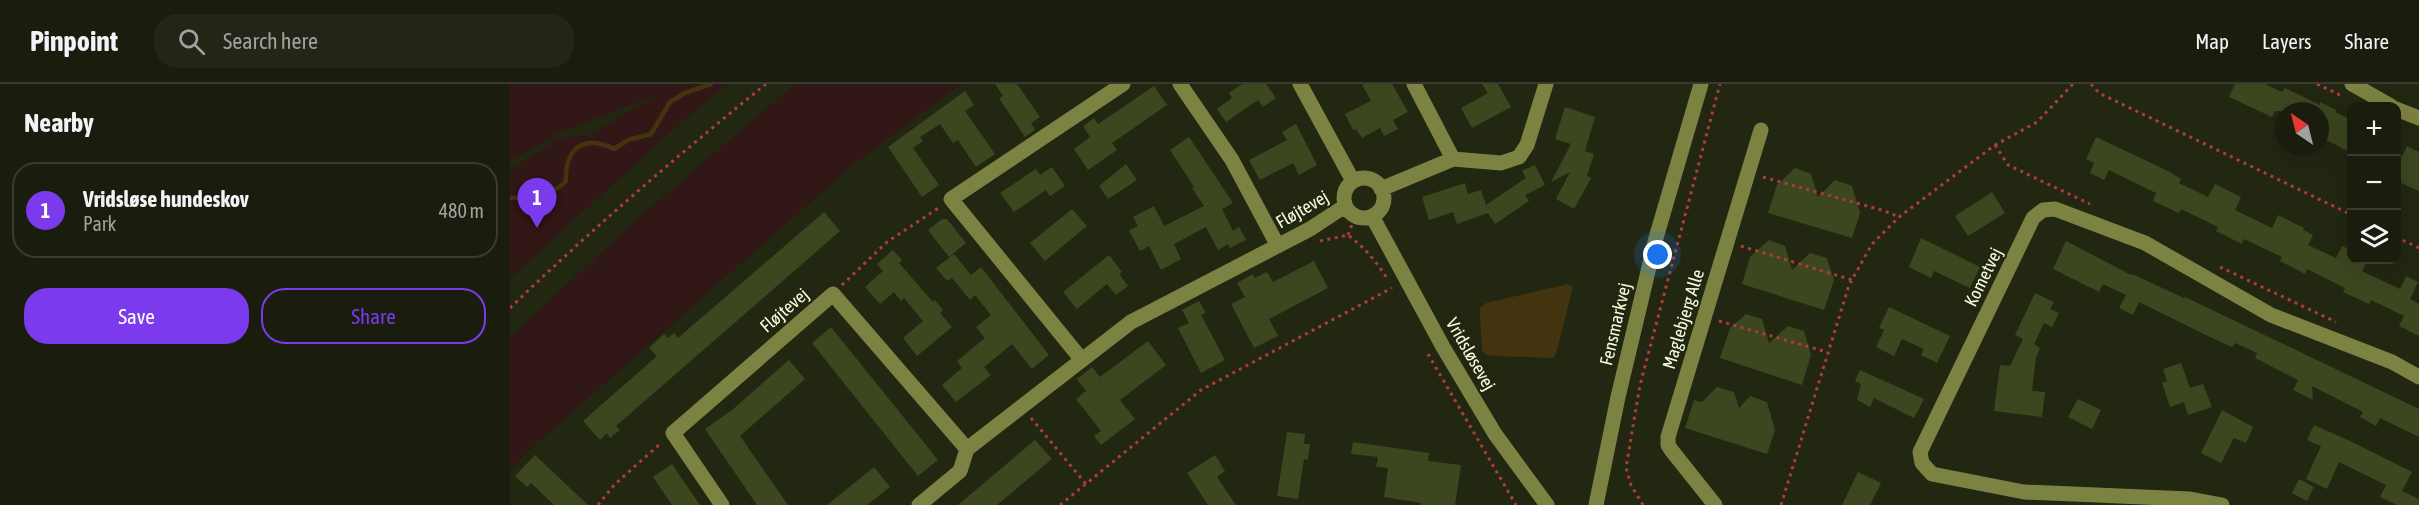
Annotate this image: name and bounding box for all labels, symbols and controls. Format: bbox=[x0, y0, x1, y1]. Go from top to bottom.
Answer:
search box bbox=[154, 14, 574, 68]
text: Pinpoint bbox=[30, 25, 118, 57]
icon: search bbox=[175, 25, 208, 58]
text: Search here bbox=[223, 28, 318, 54]
text: Map bbox=[2195, 29, 2229, 53]
text: Layers bbox=[2262, 29, 2312, 53]
text: Share bbox=[2345, 29, 2389, 53]
north arrow bbox=[2275, 102, 2329, 156]
map controls bbox=[2347, 102, 2401, 264]
button: + bbox=[2347, 102, 2401, 156]
text: Nearby bbox=[24, 108, 94, 138]
button: − bbox=[2347, 156, 2401, 210]
pin: 1 bbox=[518, 178, 556, 228]
text: Vridsløse hundeskov bbox=[83, 186, 249, 212]
street label: Fløjtevej bbox=[1272, 186, 1332, 232]
text: 1 bbox=[41, 199, 50, 222]
text: 480 m bbox=[439, 199, 484, 222]
button: layers bbox=[2347, 210, 2401, 264]
text: Park bbox=[83, 212, 116, 235]
your location bbox=[1643, 240, 1672, 269]
street label: Kometvej bbox=[1960, 244, 2006, 310]
street label: Maglebjerg Alle bbox=[1658, 267, 1708, 371]
street label: Fensmarkvej bbox=[1595, 281, 1635, 367]
street label: Fløjtevej bbox=[756, 283, 812, 337]
button: Save bbox=[24, 288, 249, 344]
button: Share bbox=[261, 288, 486, 344]
street label: Vridsløsevej bbox=[1442, 314, 1500, 394]

